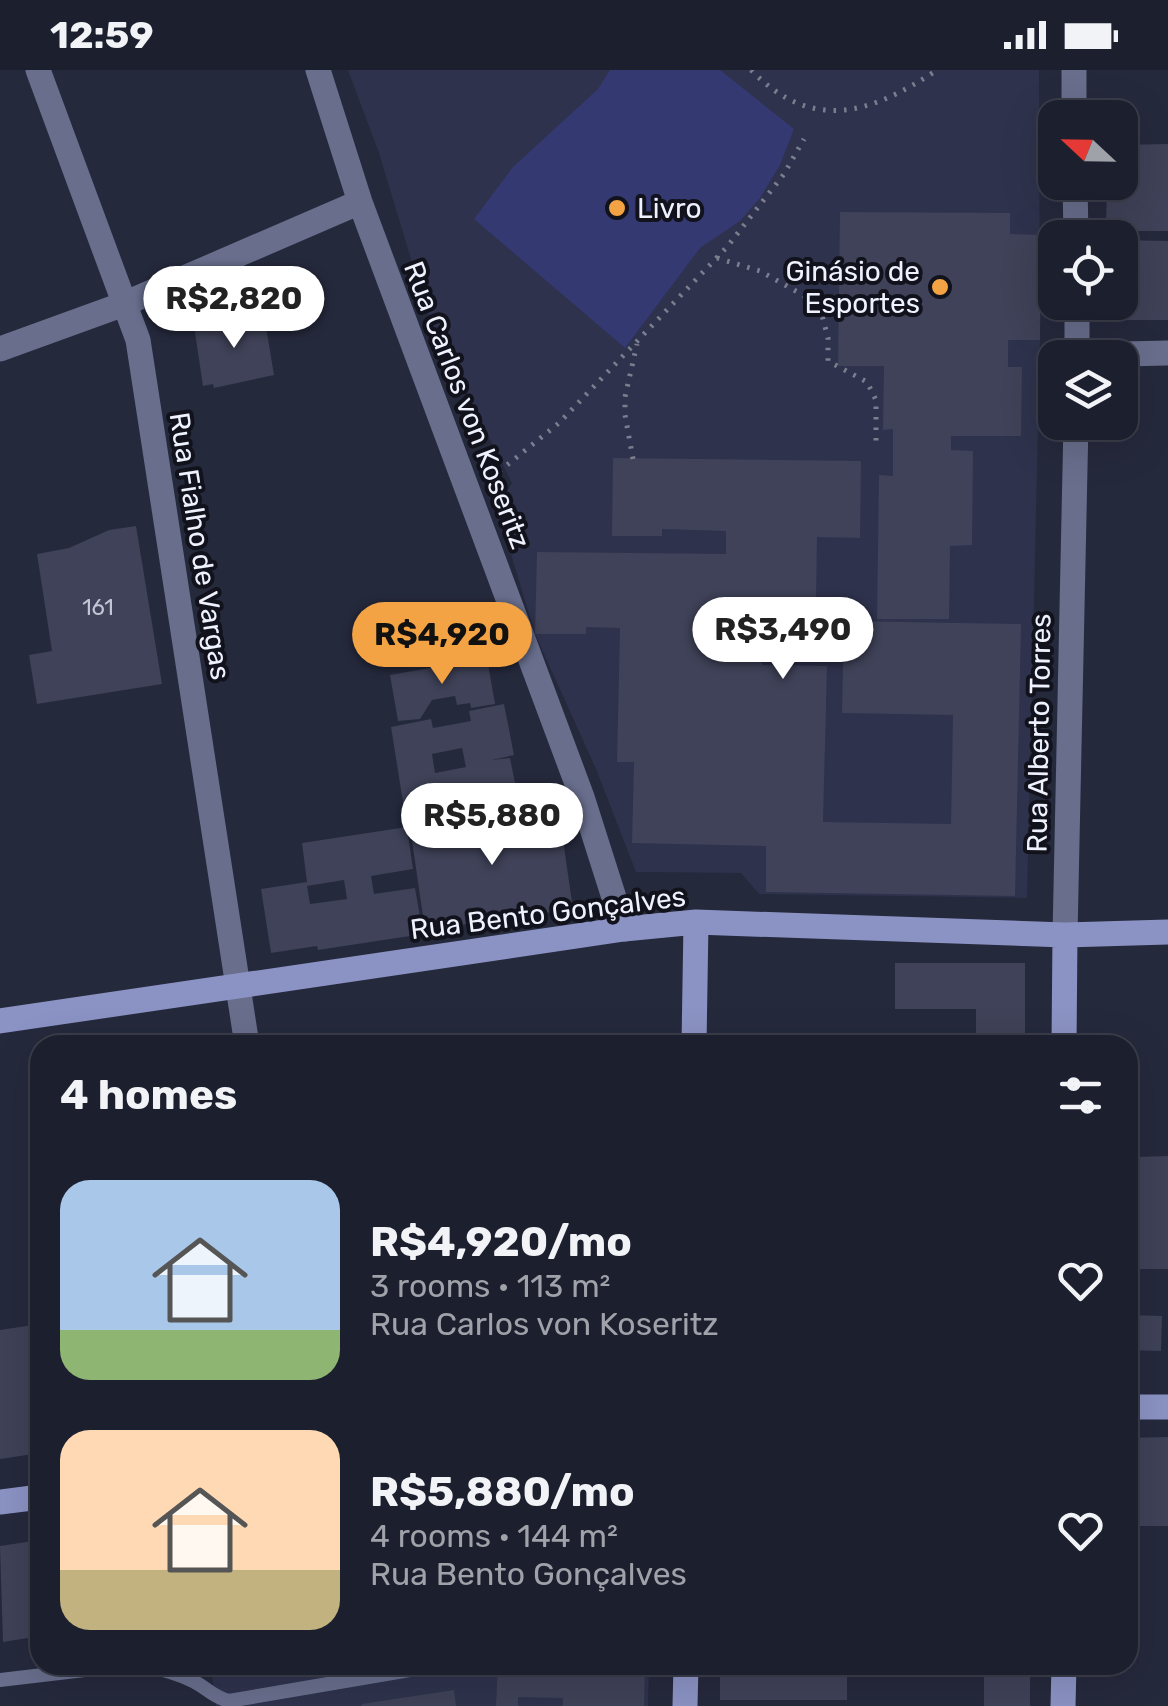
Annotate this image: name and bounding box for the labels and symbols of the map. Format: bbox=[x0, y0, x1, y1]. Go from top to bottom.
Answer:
north arrow bbox=[1038, 100, 1138, 200]
place label: Livro bbox=[637, 192, 702, 225]
marker: Livro bbox=[606, 197, 628, 219]
place label: Ginásio de Esportes bbox=[785, 255, 920, 320]
street label: Rua Carlos von Koseritz bbox=[397, 257, 537, 553]
pin: R$2,820 bbox=[142, 266, 326, 351]
marker: Ginásio de Esportes bbox=[929, 276, 951, 298]
street label: Rua Fialho de Vargas bbox=[163, 410, 237, 682]
house number: 161 bbox=[82, 594, 114, 621]
pin: R$3,490 bbox=[691, 597, 875, 682]
pin: R$4,920 bbox=[350, 602, 534, 687]
street label: Rua Alberto Torres bbox=[1020, 613, 1058, 853]
pin: R$5,880 bbox=[400, 783, 584, 868]
street label: Rua Bento Gonçalves bbox=[408, 880, 688, 946]

